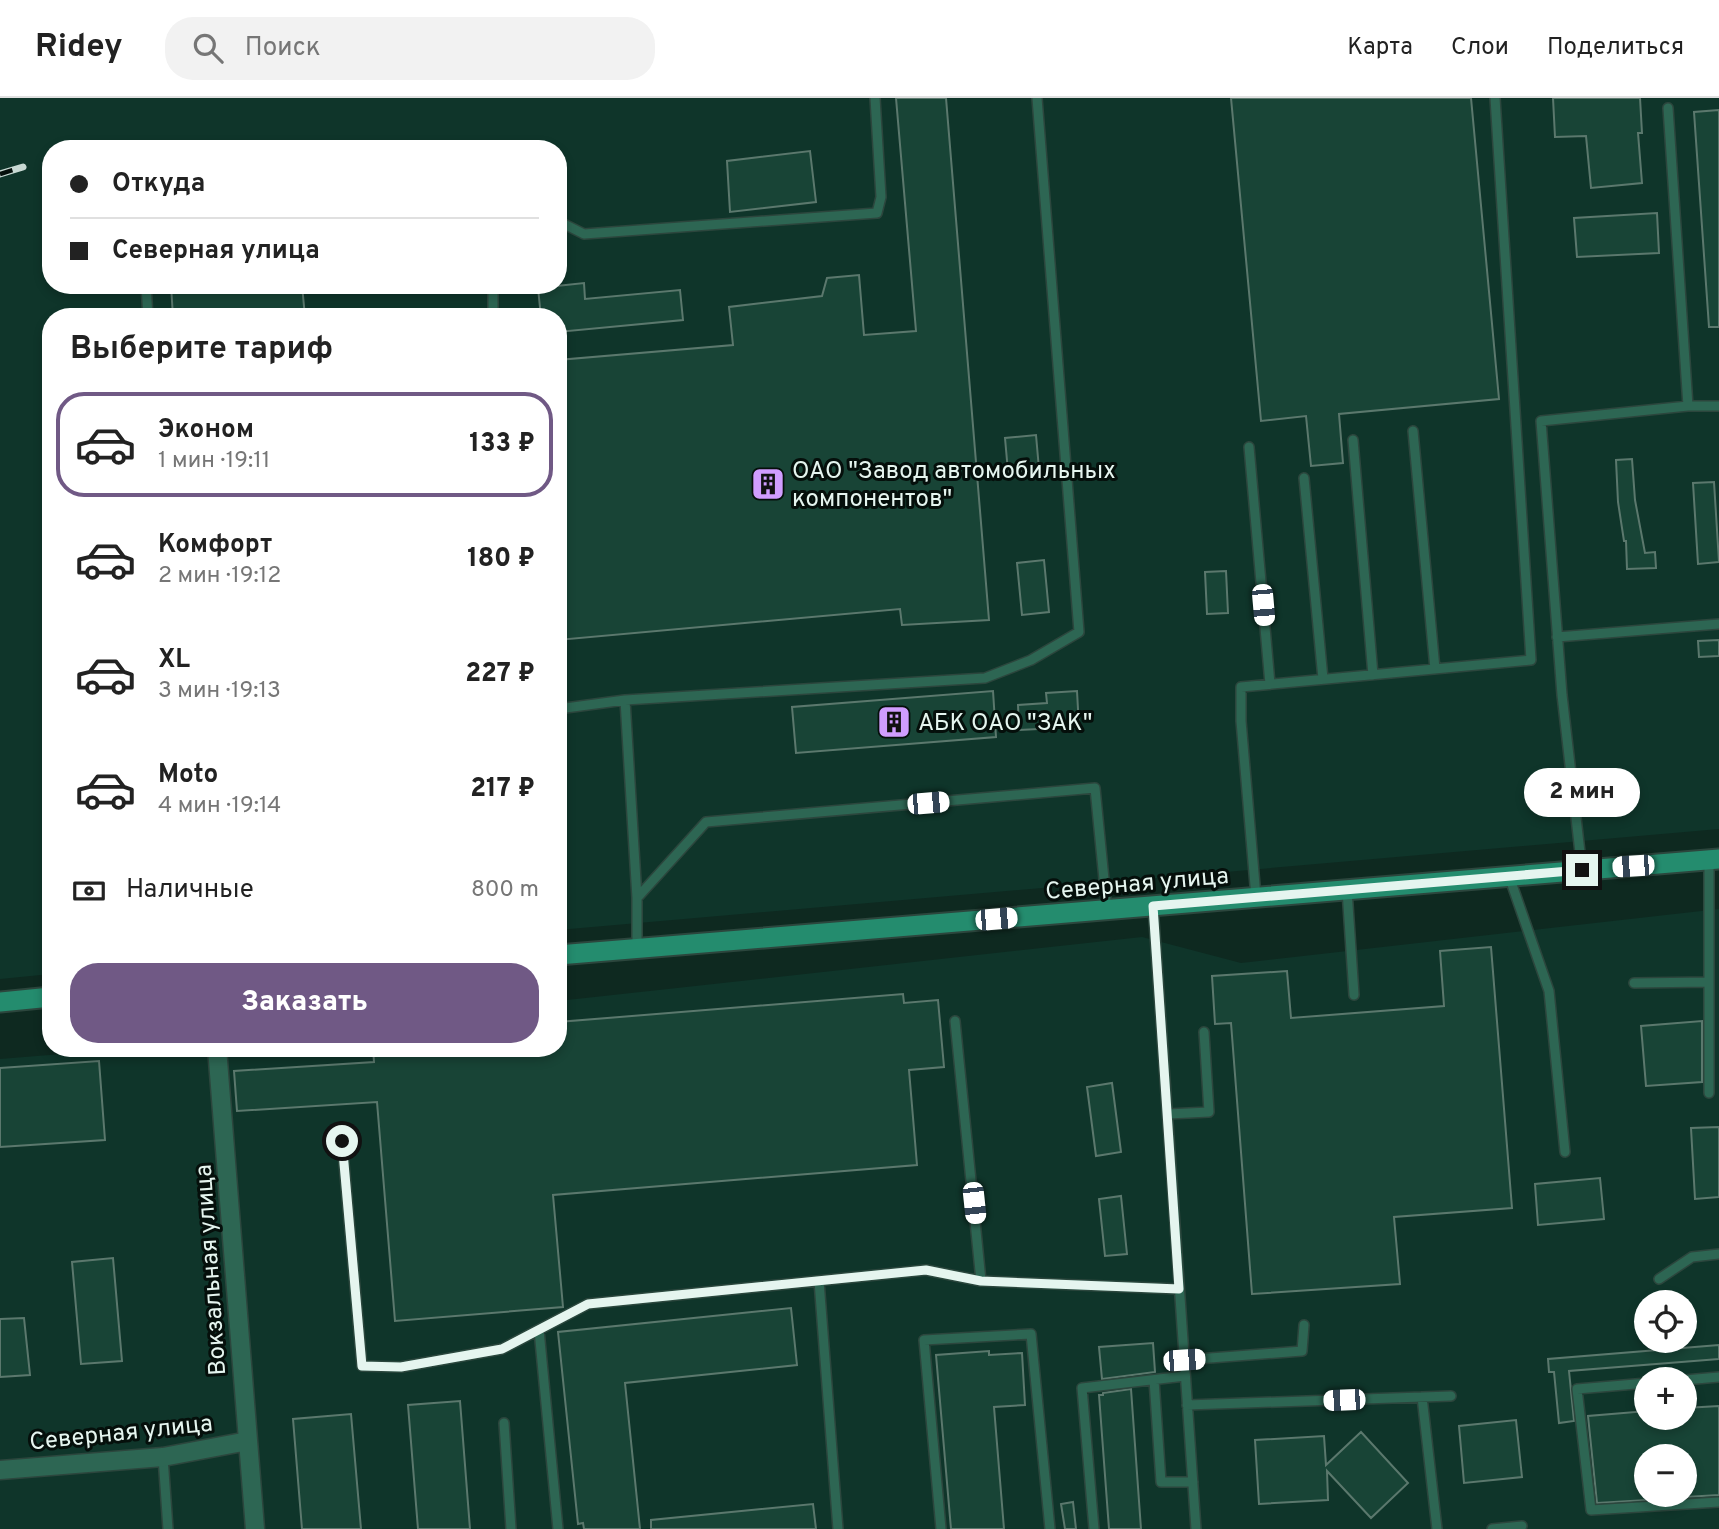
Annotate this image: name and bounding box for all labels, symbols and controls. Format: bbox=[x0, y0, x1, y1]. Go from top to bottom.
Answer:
search box bbox=[165, 17, 655, 80]
text: Ridey bbox=[35, 27, 123, 69]
icon: search bbox=[189, 29, 227, 67]
text: Поиск bbox=[245, 32, 321, 65]
text: Карта bbox=[1347, 33, 1413, 63]
text: Слои bbox=[1451, 33, 1509, 63]
text: Поделиться bbox=[1547, 33, 1684, 63]
text: Откуда bbox=[112, 168, 205, 201]
text: Северная улица bbox=[112, 235, 320, 268]
text: Выберите тариф bbox=[70, 330, 333, 370]
icon: car bbox=[74, 413, 137, 476]
text: Эконом bbox=[158, 414, 254, 447]
text: 133 ₽ bbox=[469, 428, 535, 461]
text: 1 мин · 19:11 bbox=[158, 447, 270, 476]
place label: ОАО "Завод автомобильных компонентов" bbox=[792, 457, 1116, 515]
building icon: ОАО "Завод автомобильных компонентов" bbox=[749, 465, 787, 503]
icon: car bbox=[74, 528, 137, 591]
text: Комфорт bbox=[158, 529, 272, 562]
text: 180 ₽ bbox=[467, 543, 535, 576]
text: 2 мин · 19:12 bbox=[158, 562, 281, 591]
car bbox=[1251, 583, 1276, 627]
icon: car bbox=[74, 643, 137, 706]
text: XL bbox=[158, 644, 190, 677]
text: 227 ₽ bbox=[465, 658, 535, 691]
text: 3 мин · 19:13 bbox=[158, 677, 281, 706]
building icon: АБК ОАО "ЗАК" bbox=[875, 703, 913, 741]
place label: АБК ОАО "ЗАК" bbox=[918, 709, 1092, 739]
icon: car bbox=[74, 758, 137, 821]
text: Moto bbox=[158, 759, 218, 792]
callout: 2 мин bbox=[1524, 768, 1640, 818]
text: 217 ₽ bbox=[470, 773, 535, 806]
text: 2 мин bbox=[1549, 778, 1615, 807]
car bbox=[907, 791, 950, 815]
text: 4 мин · 19:14 bbox=[158, 792, 281, 821]
route end bbox=[1566, 854, 1598, 886]
car bbox=[1612, 854, 1655, 878]
street label: Северная улица bbox=[1044, 862, 1230, 908]
icon: cash bbox=[70, 872, 108, 910]
text: Наличные bbox=[126, 874, 254, 907]
text: 800 m bbox=[471, 876, 539, 905]
car bbox=[975, 907, 1018, 931]
button: Заказать bbox=[70, 963, 539, 1043]
route start bbox=[326, 1125, 358, 1157]
street label: Вокзальная улица bbox=[190, 1163, 234, 1376]
car bbox=[962, 1181, 987, 1225]
map controls bbox=[1634, 1290, 1697, 1507]
button: locate bbox=[1634, 1290, 1697, 1353]
car bbox=[1163, 1348, 1206, 1372]
button: + bbox=[1634, 1367, 1697, 1430]
car bbox=[1323, 1389, 1366, 1411]
street label: Северная улица bbox=[28, 1409, 214, 1459]
button: − bbox=[1634, 1444, 1697, 1507]

